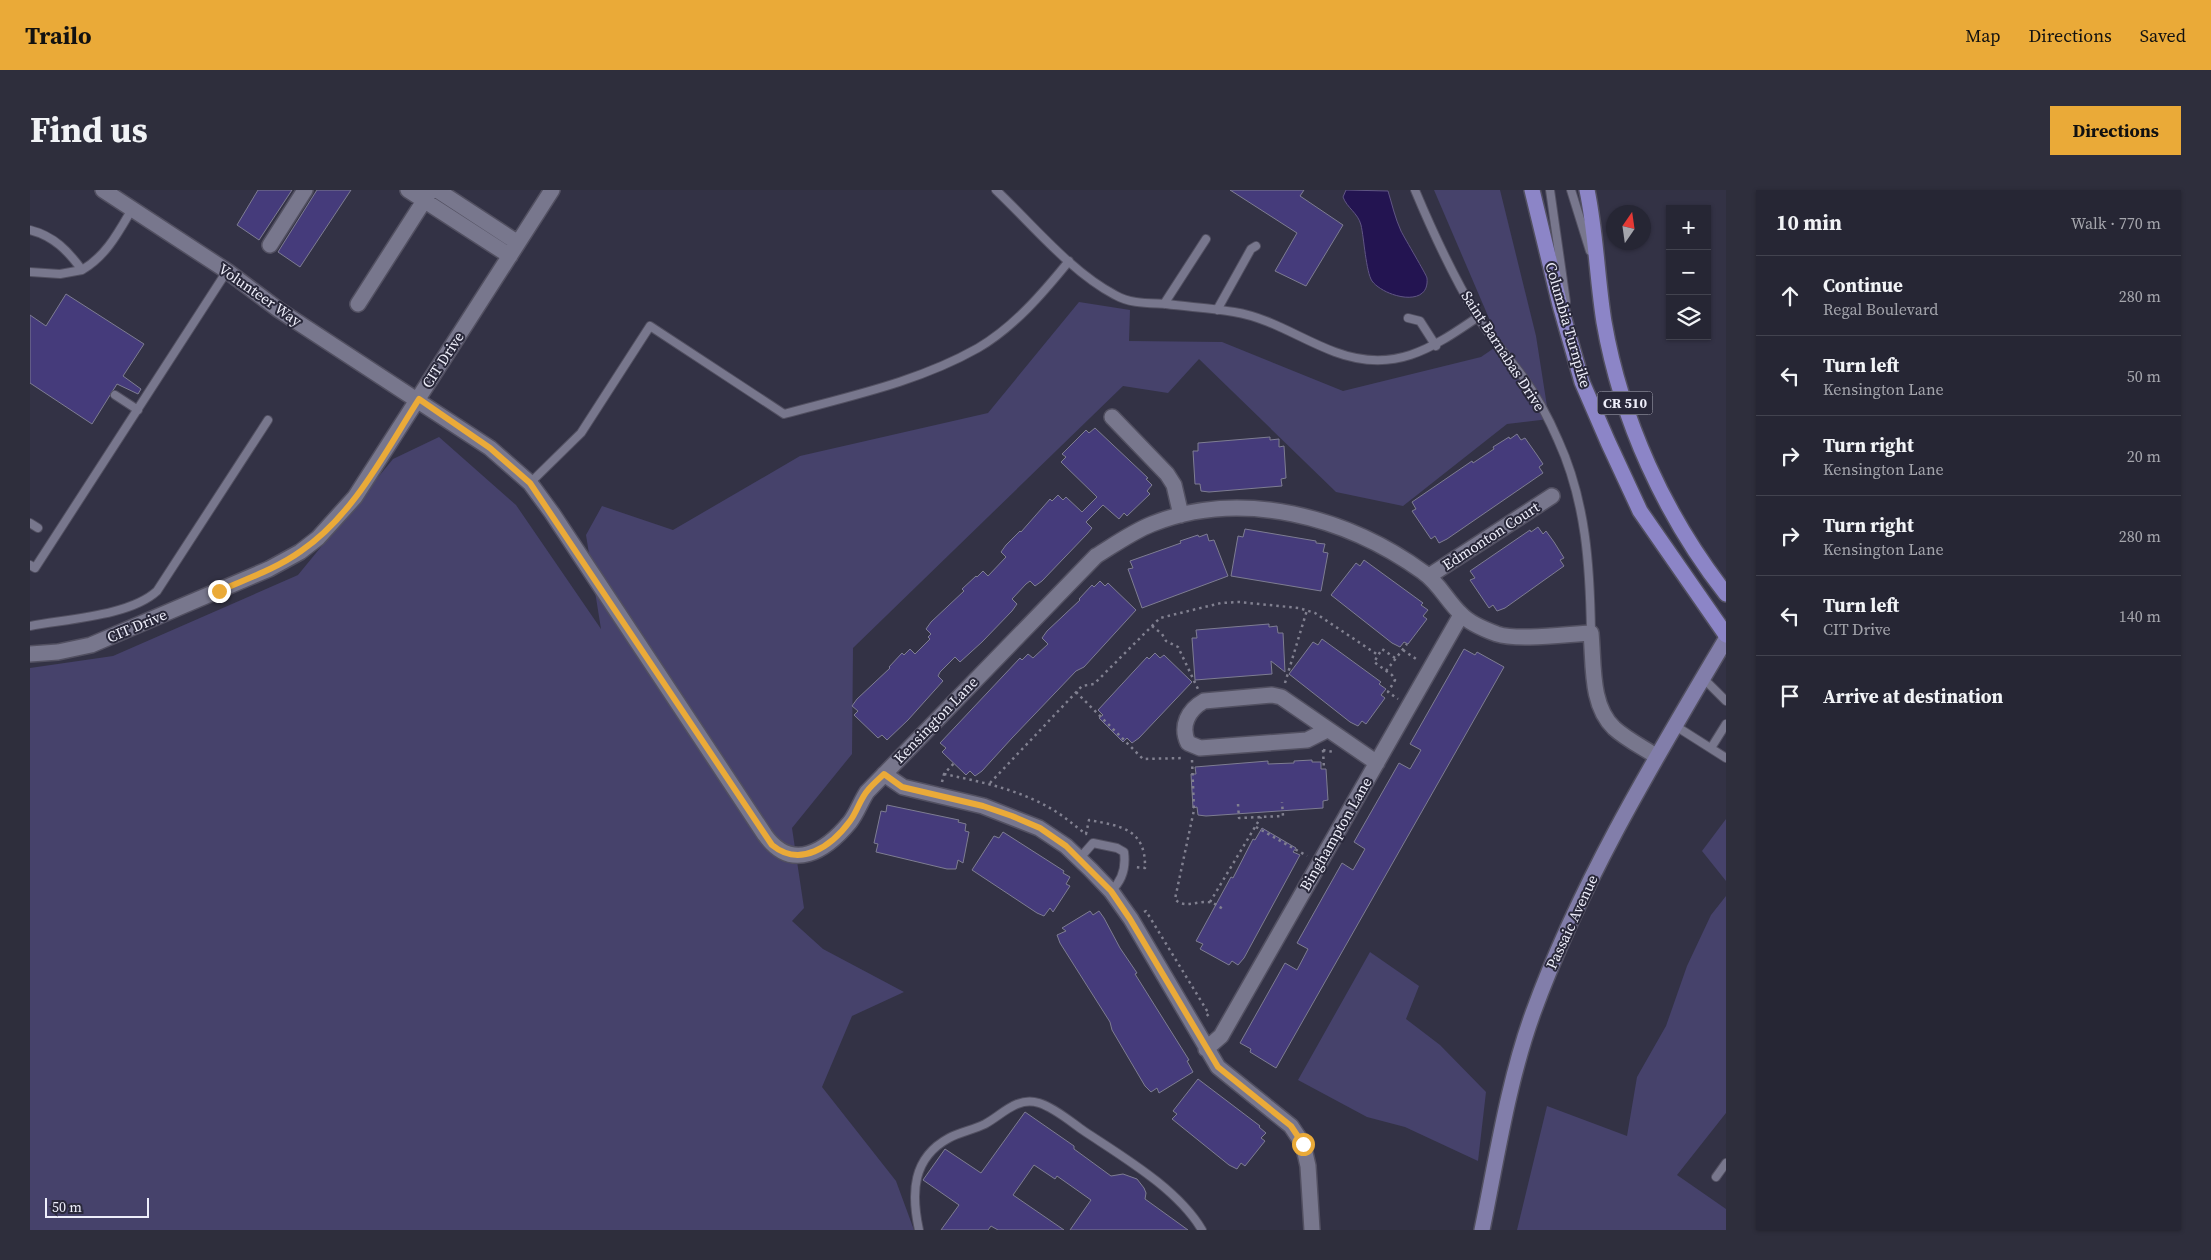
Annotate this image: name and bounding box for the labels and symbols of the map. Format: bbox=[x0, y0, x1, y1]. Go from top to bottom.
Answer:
north arrow bbox=[1606, 205, 1651, 250]
street label: Volunteer Way bbox=[214, 258, 306, 331]
street label: Columbia Turnpike bbox=[1541, 260, 1597, 390]
street label: Saint Barnabas Drive bbox=[1457, 286, 1550, 415]
street label: CIT Drive bbox=[416, 327, 469, 392]
road number: CR 510 bbox=[1598, 392, 1652, 414]
street label: Edmonton Court bbox=[1438, 496, 1543, 575]
route end bbox=[208, 580, 231, 603]
street label: CIT Drive bbox=[103, 603, 170, 648]
street label: Kensington Lane bbox=[889, 671, 983, 768]
street label: Binghampton Lane bbox=[1294, 773, 1377, 894]
street label: Passaic Avenue bbox=[1541, 871, 1603, 972]
route start bbox=[1292, 1133, 1315, 1156]
scale bar bbox=[45, 1195, 149, 1218]

